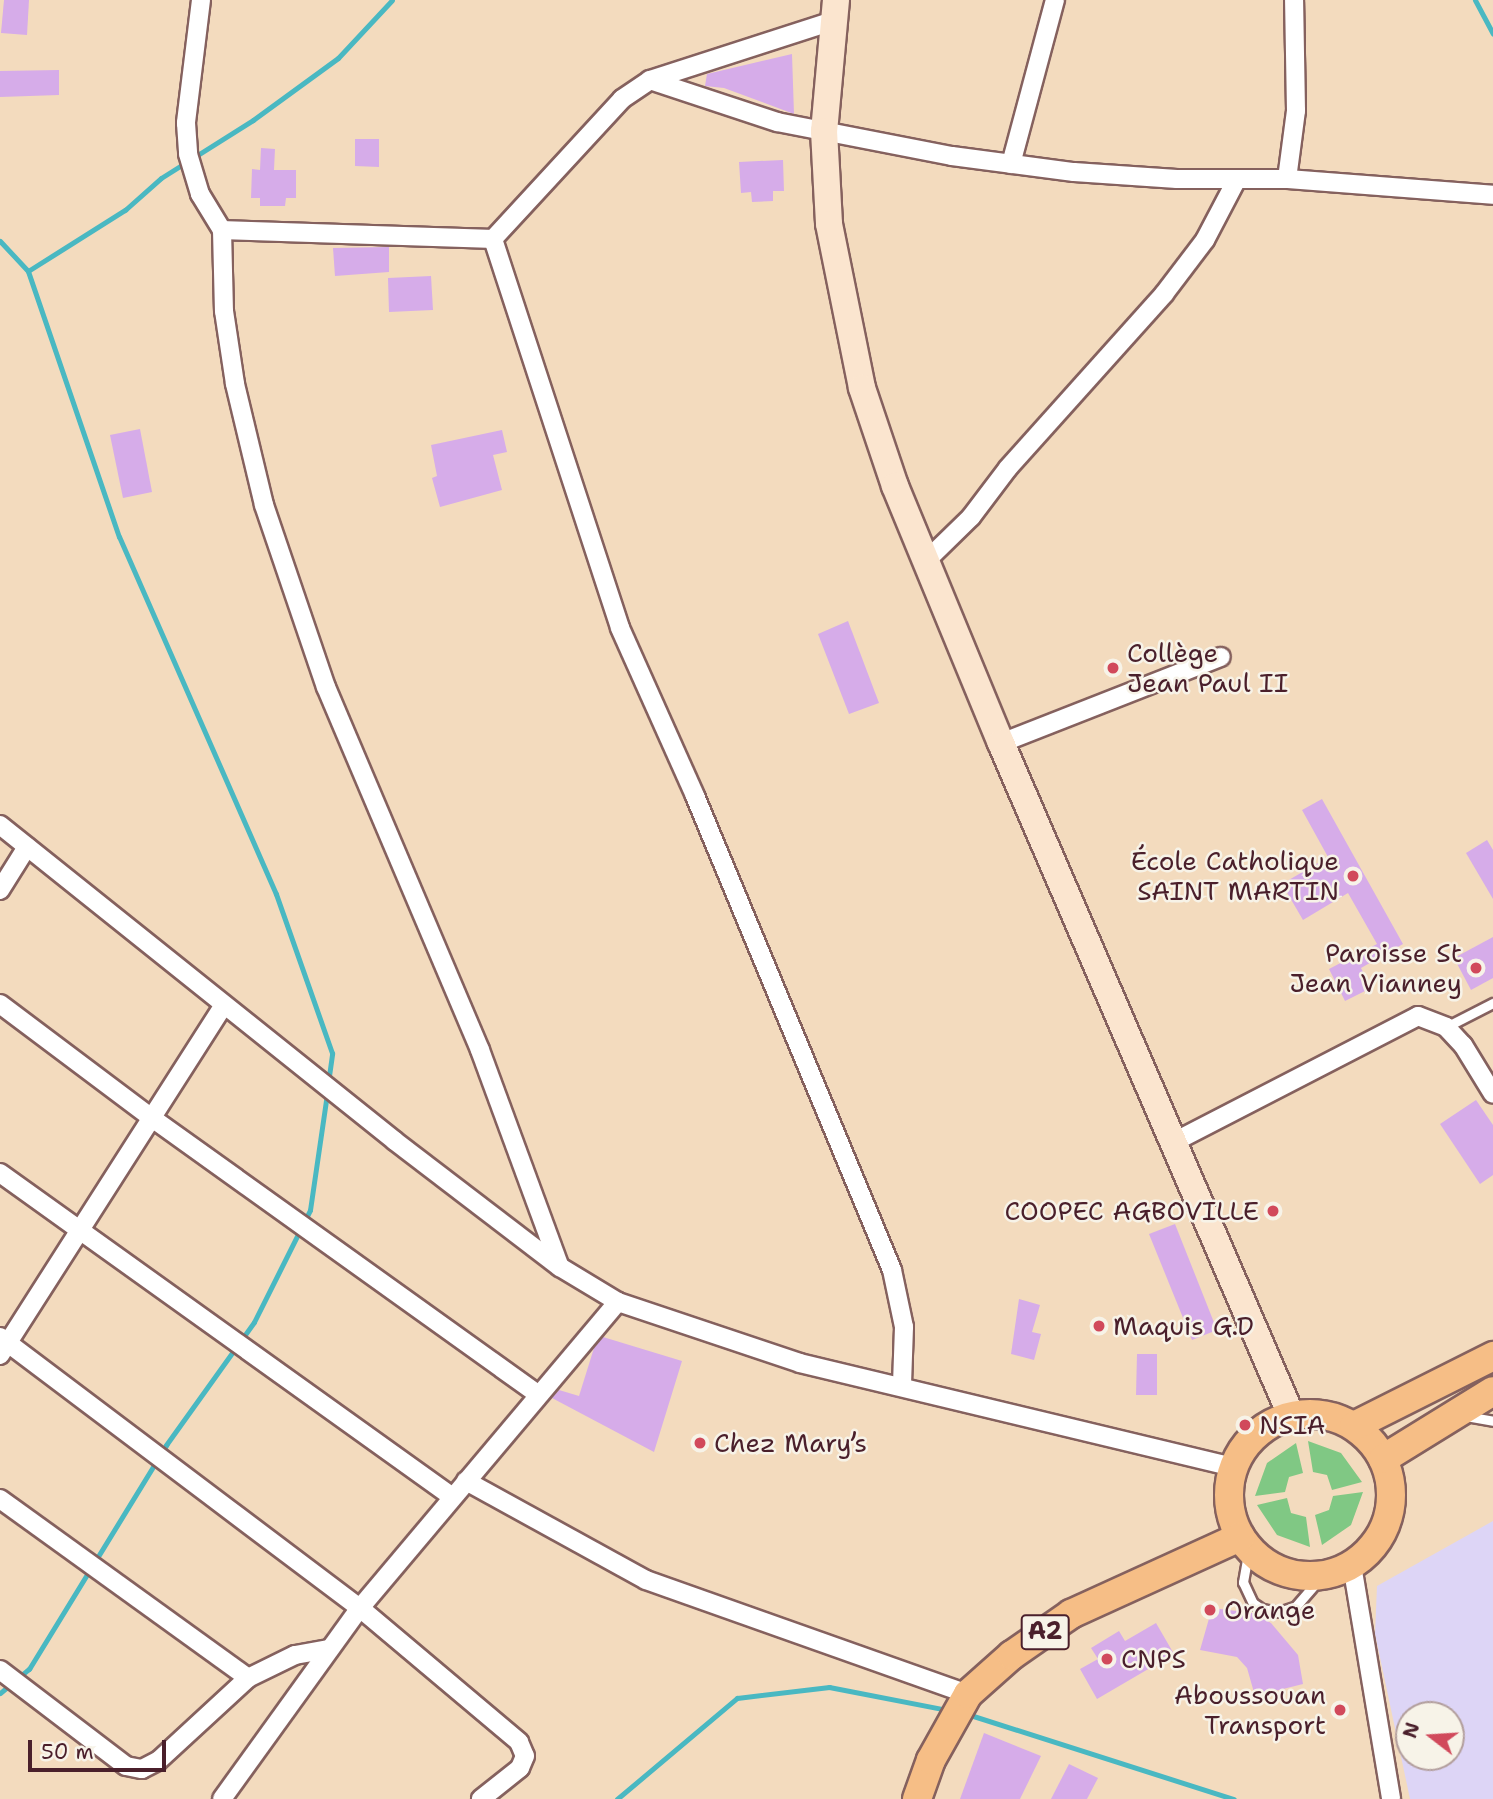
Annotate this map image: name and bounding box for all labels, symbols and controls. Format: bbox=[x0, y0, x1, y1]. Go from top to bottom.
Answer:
place label: Collège Jean Paul II bbox=[1127, 637, 1288, 698]
marker: Collège Jean Paul II bbox=[1105, 660, 1121, 676]
place label: École Catholique SAINT MARTIN bbox=[1131, 845, 1339, 906]
marker: École Catholique SAINT MARTIN bbox=[1345, 868, 1361, 884]
place label: Paroisse St Jean Vianney bbox=[1289, 937, 1462, 998]
marker: Paroisse St Jean Vianney bbox=[1468, 960, 1484, 976]
place label: COOPEC AGBOVILLE bbox=[1005, 1195, 1259, 1227]
marker: COOPEC AGBOVILLE bbox=[1265, 1203, 1281, 1219]
place label: Maquis G.D bbox=[1113, 1310, 1254, 1342]
marker: Maquis G.D bbox=[1091, 1318, 1107, 1334]
place label: NSIA bbox=[1259, 1409, 1325, 1441]
marker: NSIA bbox=[1237, 1417, 1253, 1433]
place label: Chez Mary’s bbox=[714, 1427, 867, 1459]
marker: Chez Mary’s bbox=[692, 1435, 708, 1451]
place label: Orange bbox=[1224, 1594, 1316, 1626]
marker: Orange bbox=[1202, 1602, 1218, 1618]
road number: A2 bbox=[1020, 1612, 1070, 1652]
place label: CNPS bbox=[1121, 1643, 1186, 1675]
marker: CNPS bbox=[1099, 1651, 1115, 1667]
place label: Aboussouan Transport bbox=[1174, 1679, 1326, 1740]
north arrow bbox=[1395, 1701, 1465, 1771]
marker: Aboussouan Transport bbox=[1332, 1702, 1348, 1718]
text: N bbox=[1397, 1719, 1426, 1741]
scale bar bbox=[32, 1726, 170, 1770]
text: 50 m bbox=[41, 1738, 94, 1766]

